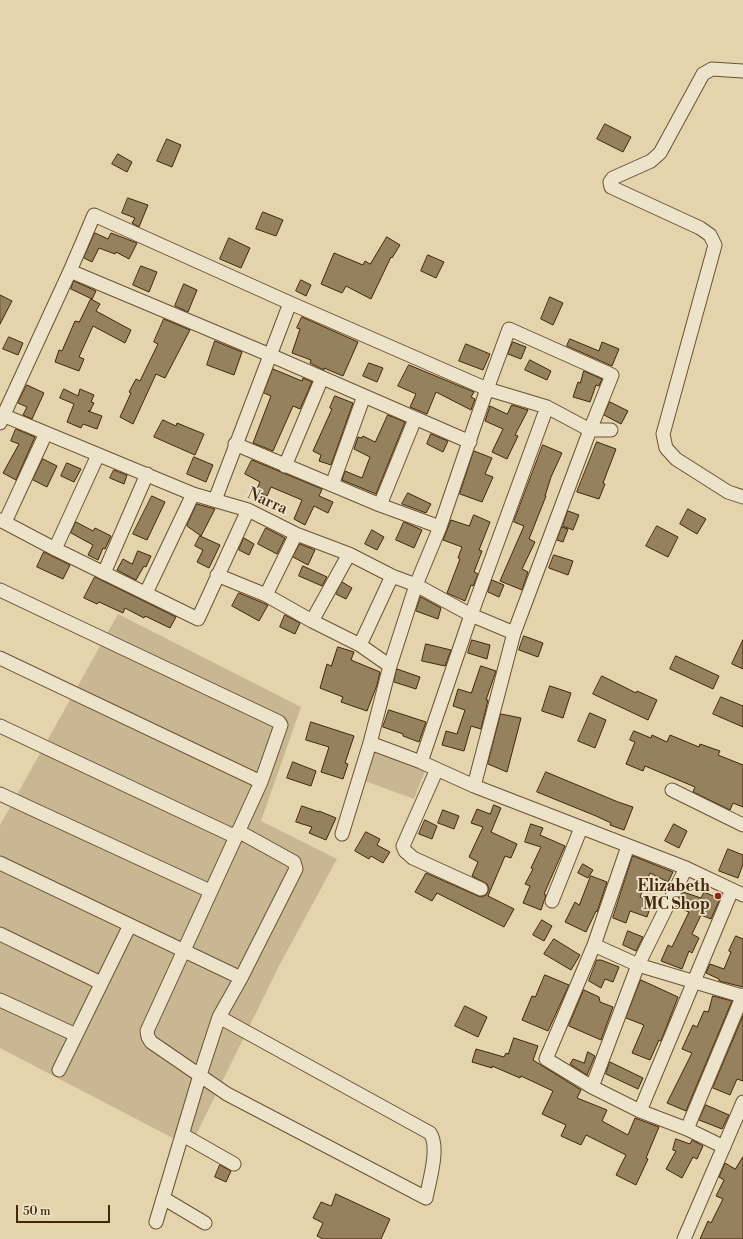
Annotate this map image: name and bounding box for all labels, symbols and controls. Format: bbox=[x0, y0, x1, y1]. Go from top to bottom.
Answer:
street label: Narra bbox=[244, 485, 290, 519]
place label: Elizabeth MC Shop bbox=[638, 877, 710, 915]
marker: Elizabeth MC Shop bbox=[713, 891, 723, 901]
scale bar bbox=[18, 1197, 112, 1223]
text: 50 m bbox=[23, 1204, 51, 1219]

